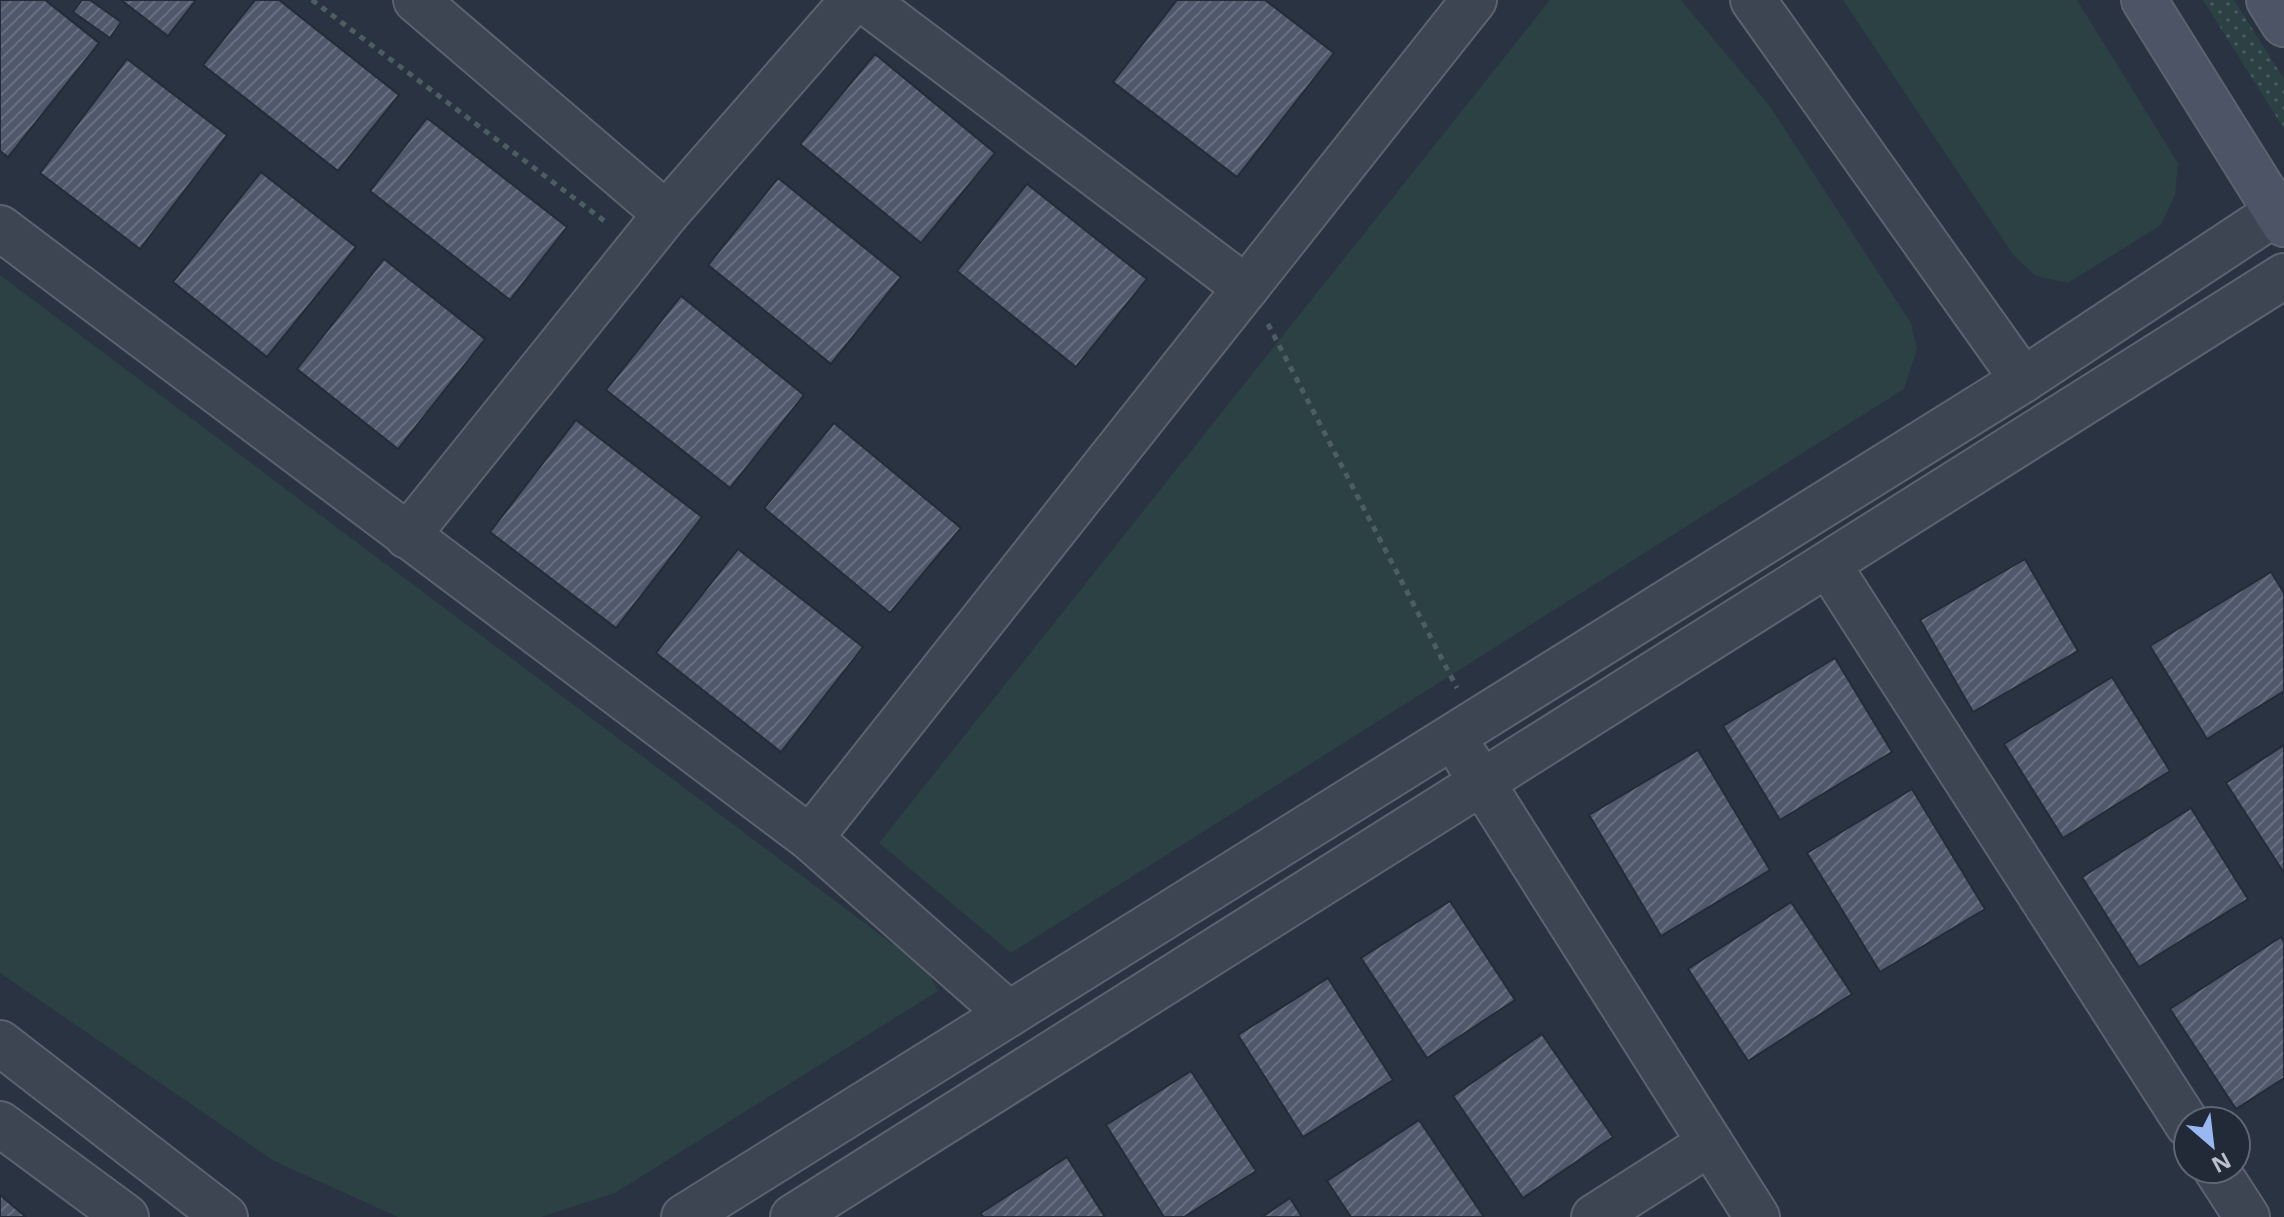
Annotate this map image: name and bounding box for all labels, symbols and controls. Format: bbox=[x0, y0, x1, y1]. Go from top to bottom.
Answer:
north arrow bbox=[2172, 1105, 2252, 1185]
text: N bbox=[2207, 1146, 2237, 1181]

